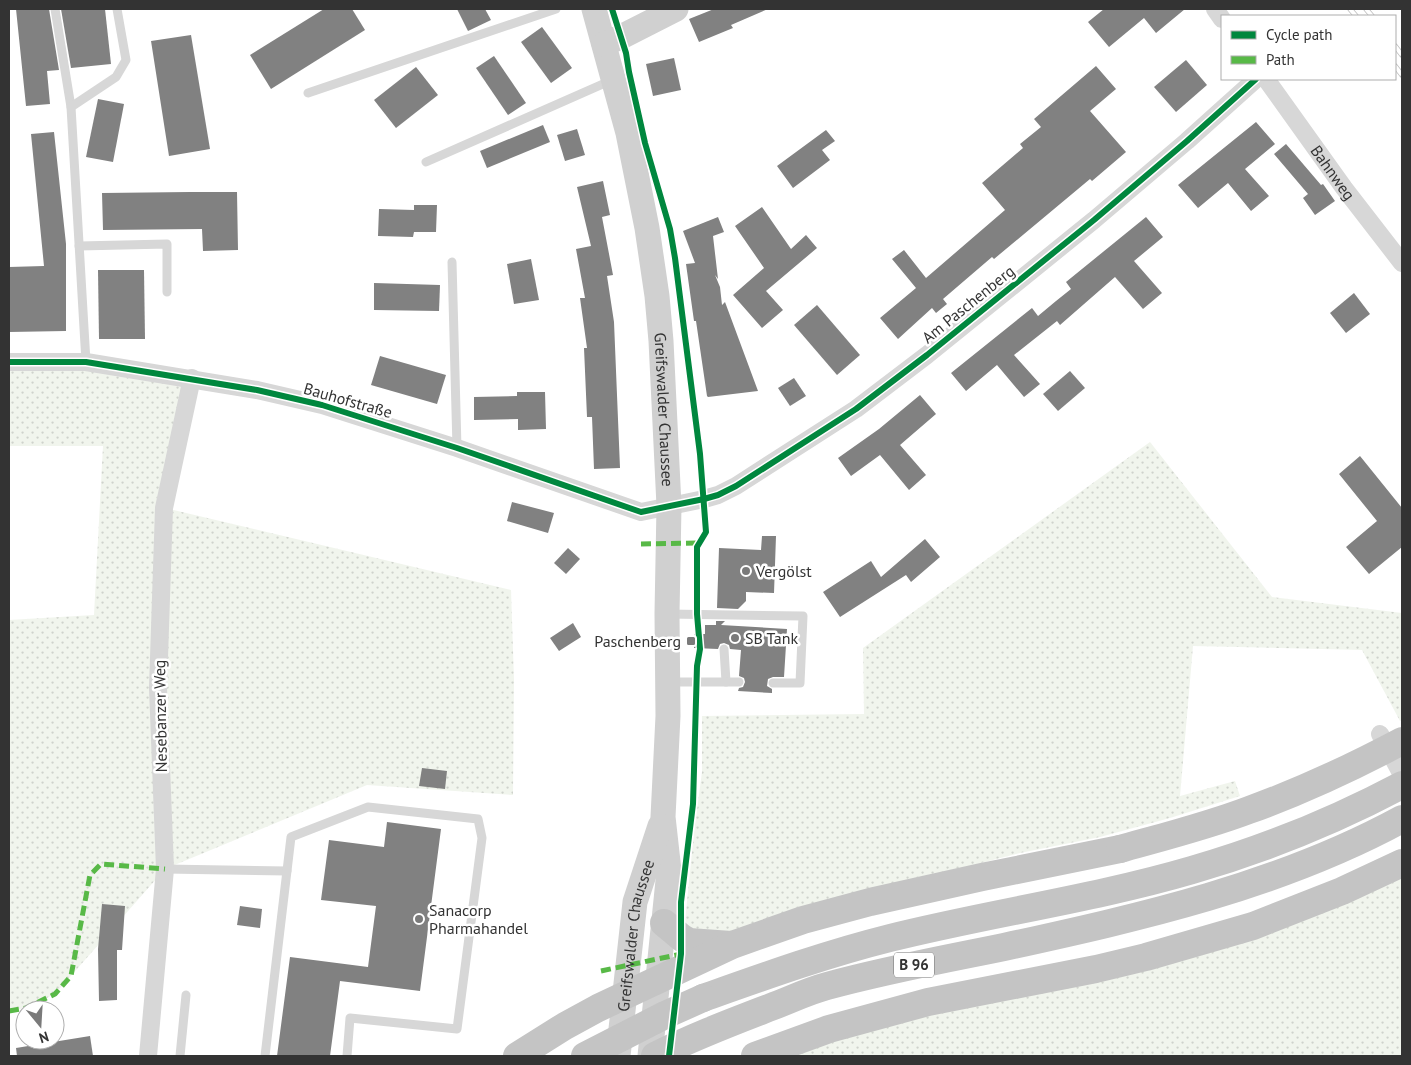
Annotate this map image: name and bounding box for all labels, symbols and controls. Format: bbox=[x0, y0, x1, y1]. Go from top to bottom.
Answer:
legend bbox=[1221, 15, 1396, 80]
text: Cycle path bbox=[1266, 25, 1332, 44]
text: Path bbox=[1266, 50, 1295, 69]
street label: Bahnweg bbox=[1306, 141, 1360, 204]
street label: Am Paschenberg bbox=[918, 261, 1018, 347]
street label: Greifswalder Chaussee bbox=[650, 332, 678, 487]
street label: Bauhofstraße bbox=[301, 378, 395, 422]
place label: Vergölst bbox=[755, 561, 812, 581]
marker: Vergölst bbox=[740, 565, 752, 577]
place label: SB Tank bbox=[745, 628, 799, 648]
place label: Paschenberg bbox=[594, 631, 681, 651]
marker: SB Tank bbox=[729, 632, 741, 644]
marker: Paschenberg bbox=[685, 635, 697, 647]
street label: Nesebanzer Weg bbox=[149, 660, 171, 772]
street label: Greifswalder Chaussee bbox=[613, 857, 658, 1013]
place label: Sanacorp Pharmahandel bbox=[429, 900, 528, 938]
marker: Sanacorp Pharmahandel bbox=[413, 913, 425, 925]
road number: B 96 bbox=[894, 952, 934, 978]
north arrow bbox=[15, 1000, 65, 1050]
text: N bbox=[37, 1027, 51, 1047]

